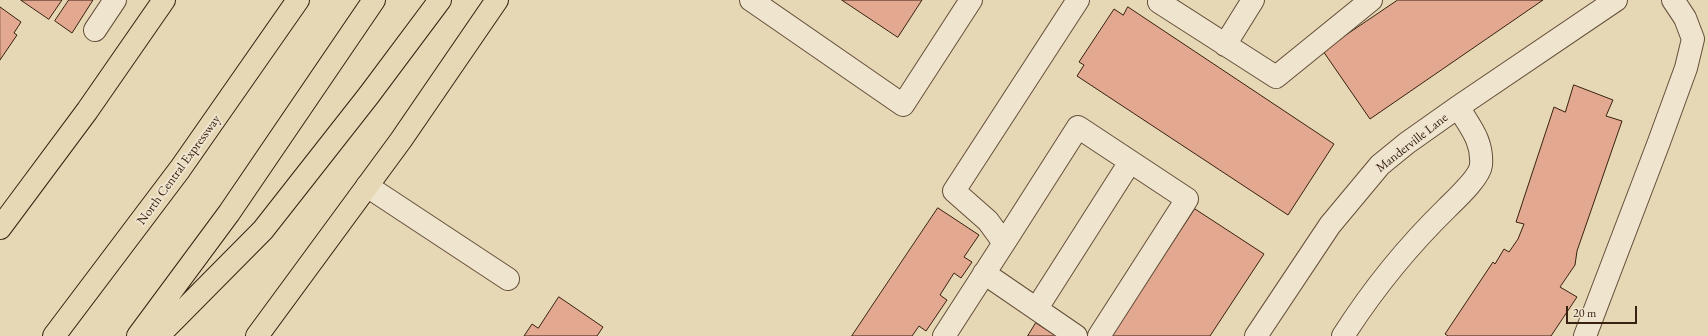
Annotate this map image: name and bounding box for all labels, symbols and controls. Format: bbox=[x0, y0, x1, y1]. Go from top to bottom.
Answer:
street label: Manderville Lane bbox=[1373, 110, 1451, 176]
street label: North Central Expressway bbox=[134, 112, 224, 228]
scale bar bbox=[1568, 298, 1639, 324]
text: 20 m bbox=[1573, 305, 1596, 321]

